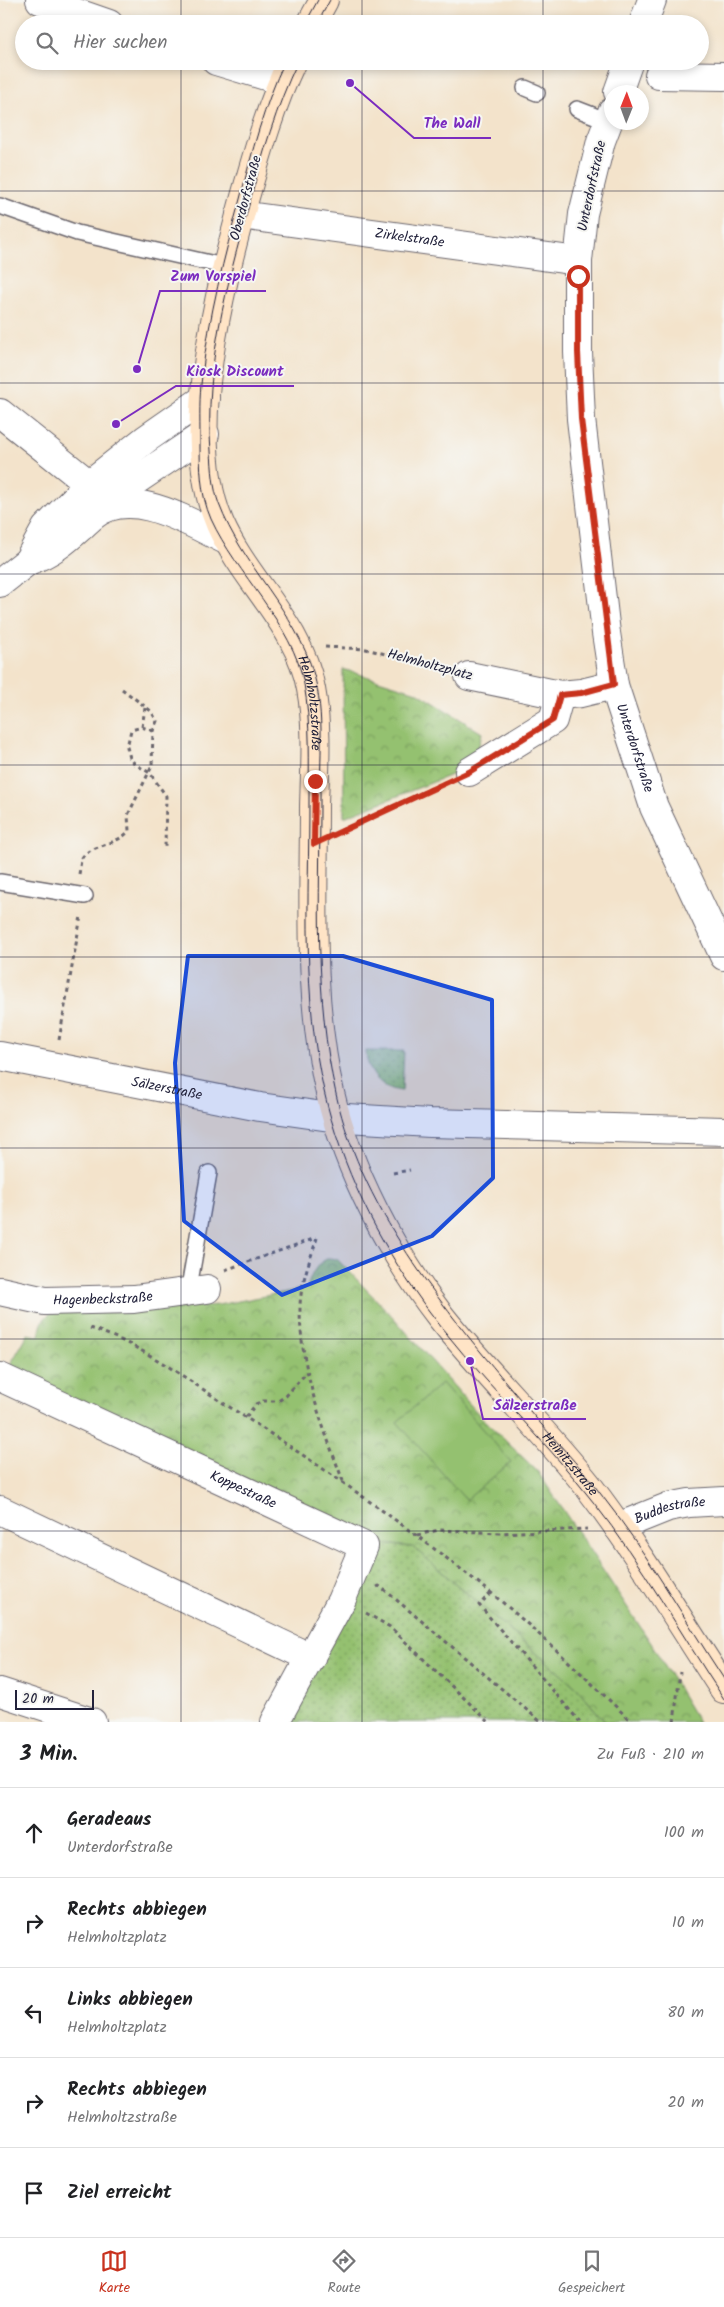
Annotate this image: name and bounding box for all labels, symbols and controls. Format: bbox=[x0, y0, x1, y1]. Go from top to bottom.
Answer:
search box bbox=[15, 15, 709, 70]
text: Hier suchen bbox=[73, 28, 167, 58]
icon: search bbox=[33, 29, 61, 57]
north arrow bbox=[604, 85, 649, 130]
callout: The Wall bbox=[414, 108, 491, 138]
text: The Wall bbox=[423, 112, 481, 136]
street label: Unterdorfstraße bbox=[572, 138, 613, 234]
street label: Oberdorfstraße bbox=[224, 152, 268, 243]
street label: Zirkelstraße bbox=[373, 222, 446, 254]
callout: Zum Vorspiel bbox=[160, 261, 266, 291]
text: Zum Vorspiel bbox=[170, 265, 256, 289]
route start bbox=[567, 265, 590, 288]
callout: Kiosk Discount bbox=[176, 356, 294, 386]
text: Kiosk Discount bbox=[186, 360, 284, 384]
street label: Helmholtzplatz bbox=[385, 643, 475, 687]
street label: Helmholtzstraße bbox=[291, 652, 327, 751]
street label: Unterdorfstraße bbox=[610, 701, 660, 796]
route end bbox=[304, 770, 327, 793]
street label: Sälzerstraße bbox=[130, 1071, 205, 1107]
street label: Hagenbeckstraße bbox=[53, 1285, 155, 1312]
callout: Sälzerstraße bbox=[483, 1389, 586, 1419]
text: Sälzerstraße bbox=[493, 1394, 577, 1418]
street label: Heinitzstraße bbox=[536, 1427, 604, 1502]
street label: Koppestraße bbox=[206, 1465, 281, 1515]
street label: Buddestraße bbox=[631, 1491, 707, 1530]
scale bar bbox=[15, 1687, 94, 1710]
text: 20 m bbox=[22, 1688, 54, 1710]
text: 3 Min. bbox=[20, 1738, 78, 1771]
text: Zu Fuß · 210 m bbox=[596, 1742, 704, 1767]
text: Geradeaus bbox=[67, 1805, 152, 1835]
icon: ahead bbox=[20, 1819, 48, 1847]
text: 100 m bbox=[664, 1820, 704, 1845]
text: Unterdorfstraße bbox=[67, 1835, 173, 1860]
text: Rechts abbiegen bbox=[67, 1895, 207, 1925]
icon: right bbox=[20, 1909, 48, 1937]
text: 10 m bbox=[672, 1910, 704, 1935]
text: Helmholtzplatz bbox=[67, 1925, 167, 1950]
text: Links abbiegen bbox=[67, 1985, 193, 2015]
icon: left bbox=[20, 1999, 48, 2027]
text: 80 m bbox=[667, 2000, 704, 2025]
text: Helmholtzplatz bbox=[67, 2015, 167, 2040]
text: Rechts abbiegen bbox=[67, 2075, 207, 2105]
icon: right bbox=[20, 2089, 48, 2117]
text: 20 m bbox=[668, 2090, 704, 2115]
text: Helmholtzstraße bbox=[67, 2105, 177, 2130]
text: Ziel erreicht bbox=[67, 2178, 172, 2208]
icon: arrive bbox=[20, 2179, 48, 2207]
tab: Karte bbox=[99, 2247, 130, 2299]
tab: Route bbox=[327, 2247, 360, 2299]
tab: Gespeichert bbox=[558, 2247, 625, 2299]

